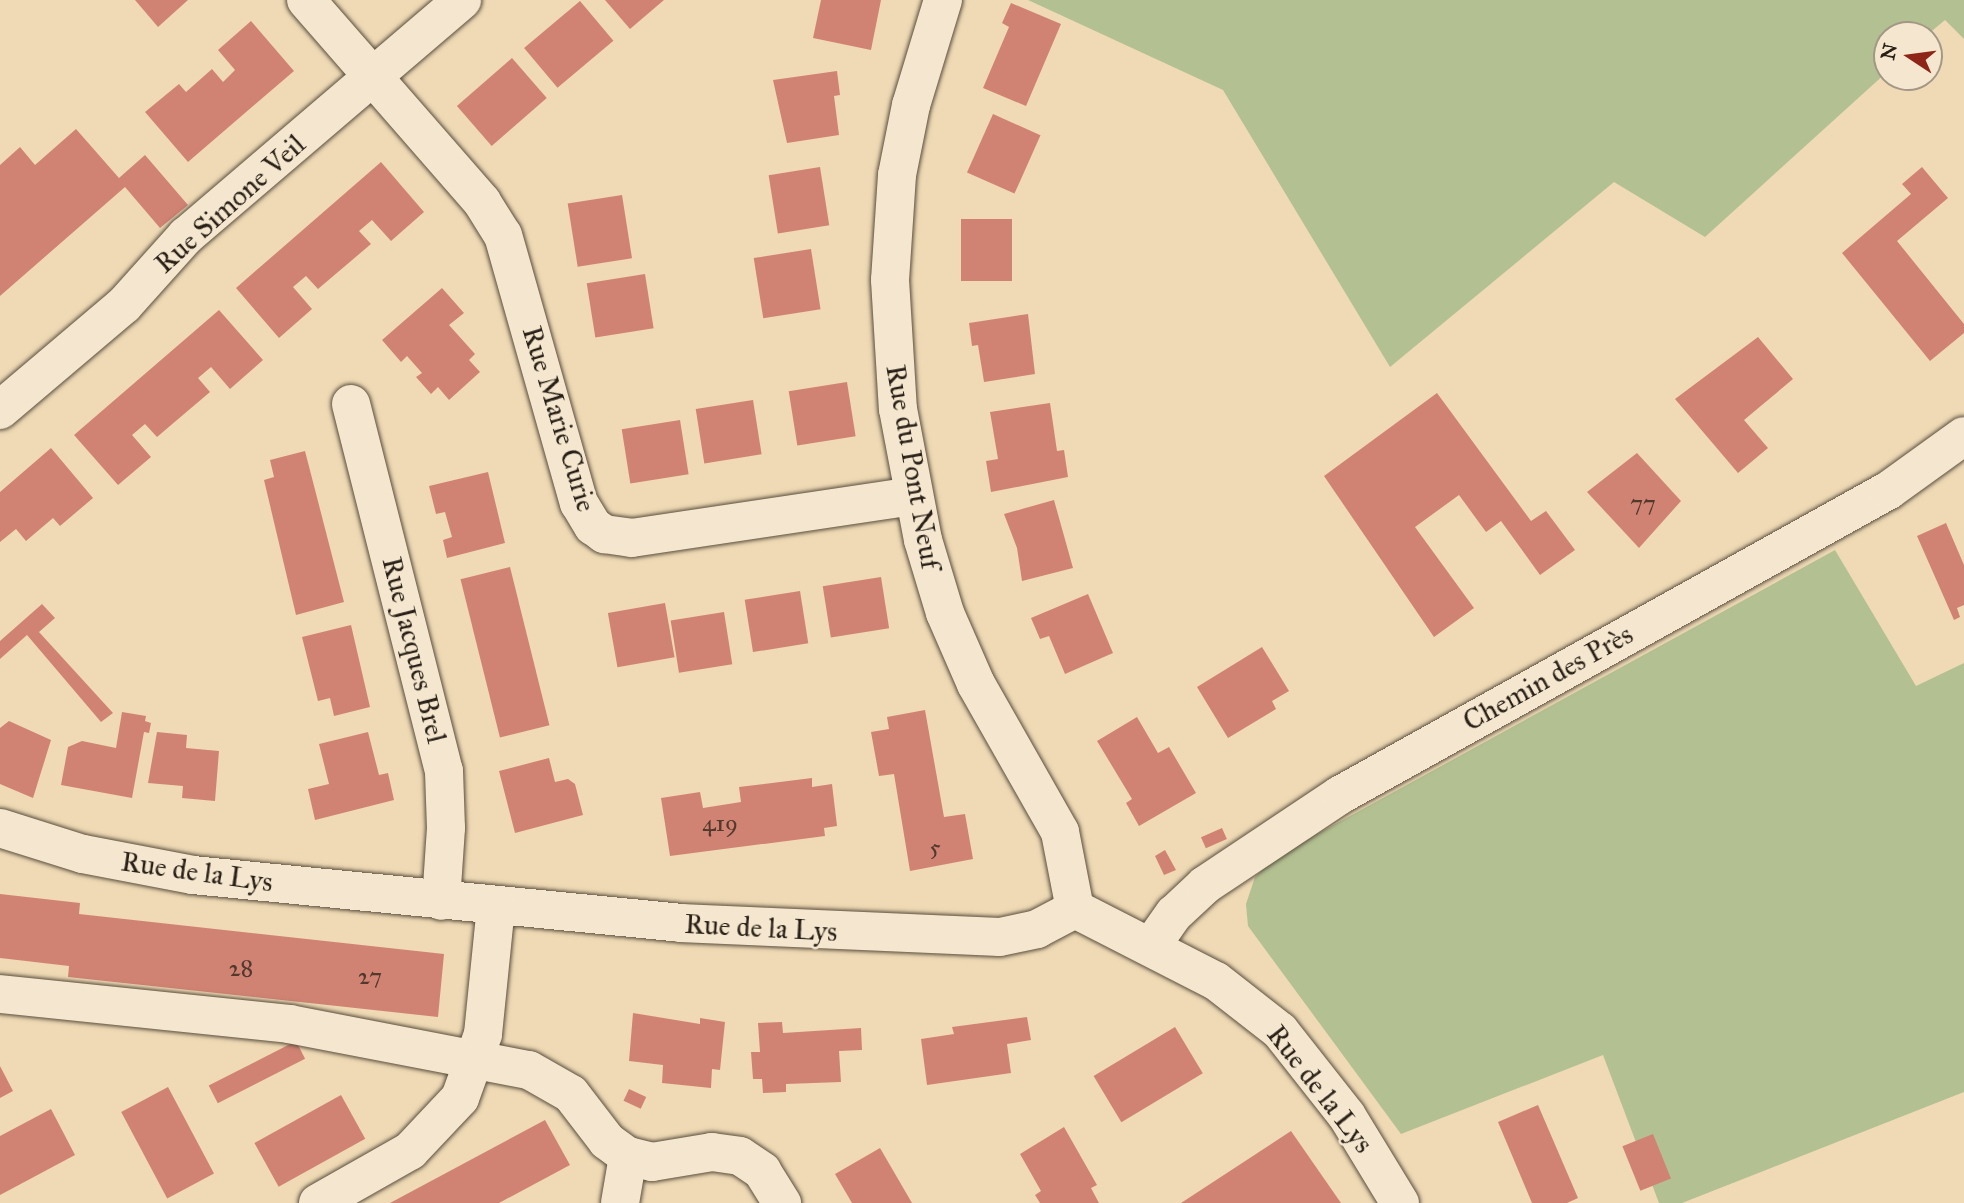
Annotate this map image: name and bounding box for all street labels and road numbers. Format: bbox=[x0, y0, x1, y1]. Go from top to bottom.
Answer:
street label: Rue Simone Veil bbox=[148, 128, 312, 280]
street label: Rue Marie Curie bbox=[515, 322, 603, 516]
street label: Rue du Pont Neuf bbox=[878, 362, 948, 572]
street label: Rue Jacques Brel bbox=[375, 554, 453, 746]
street label: Chemin des Près bbox=[1457, 618, 1639, 738]
street label: Rue de la Lys bbox=[119, 845, 275, 899]
street label: Rue de la Lys bbox=[684, 907, 838, 949]
street label: Rue de la Lys bbox=[1260, 1018, 1380, 1160]

